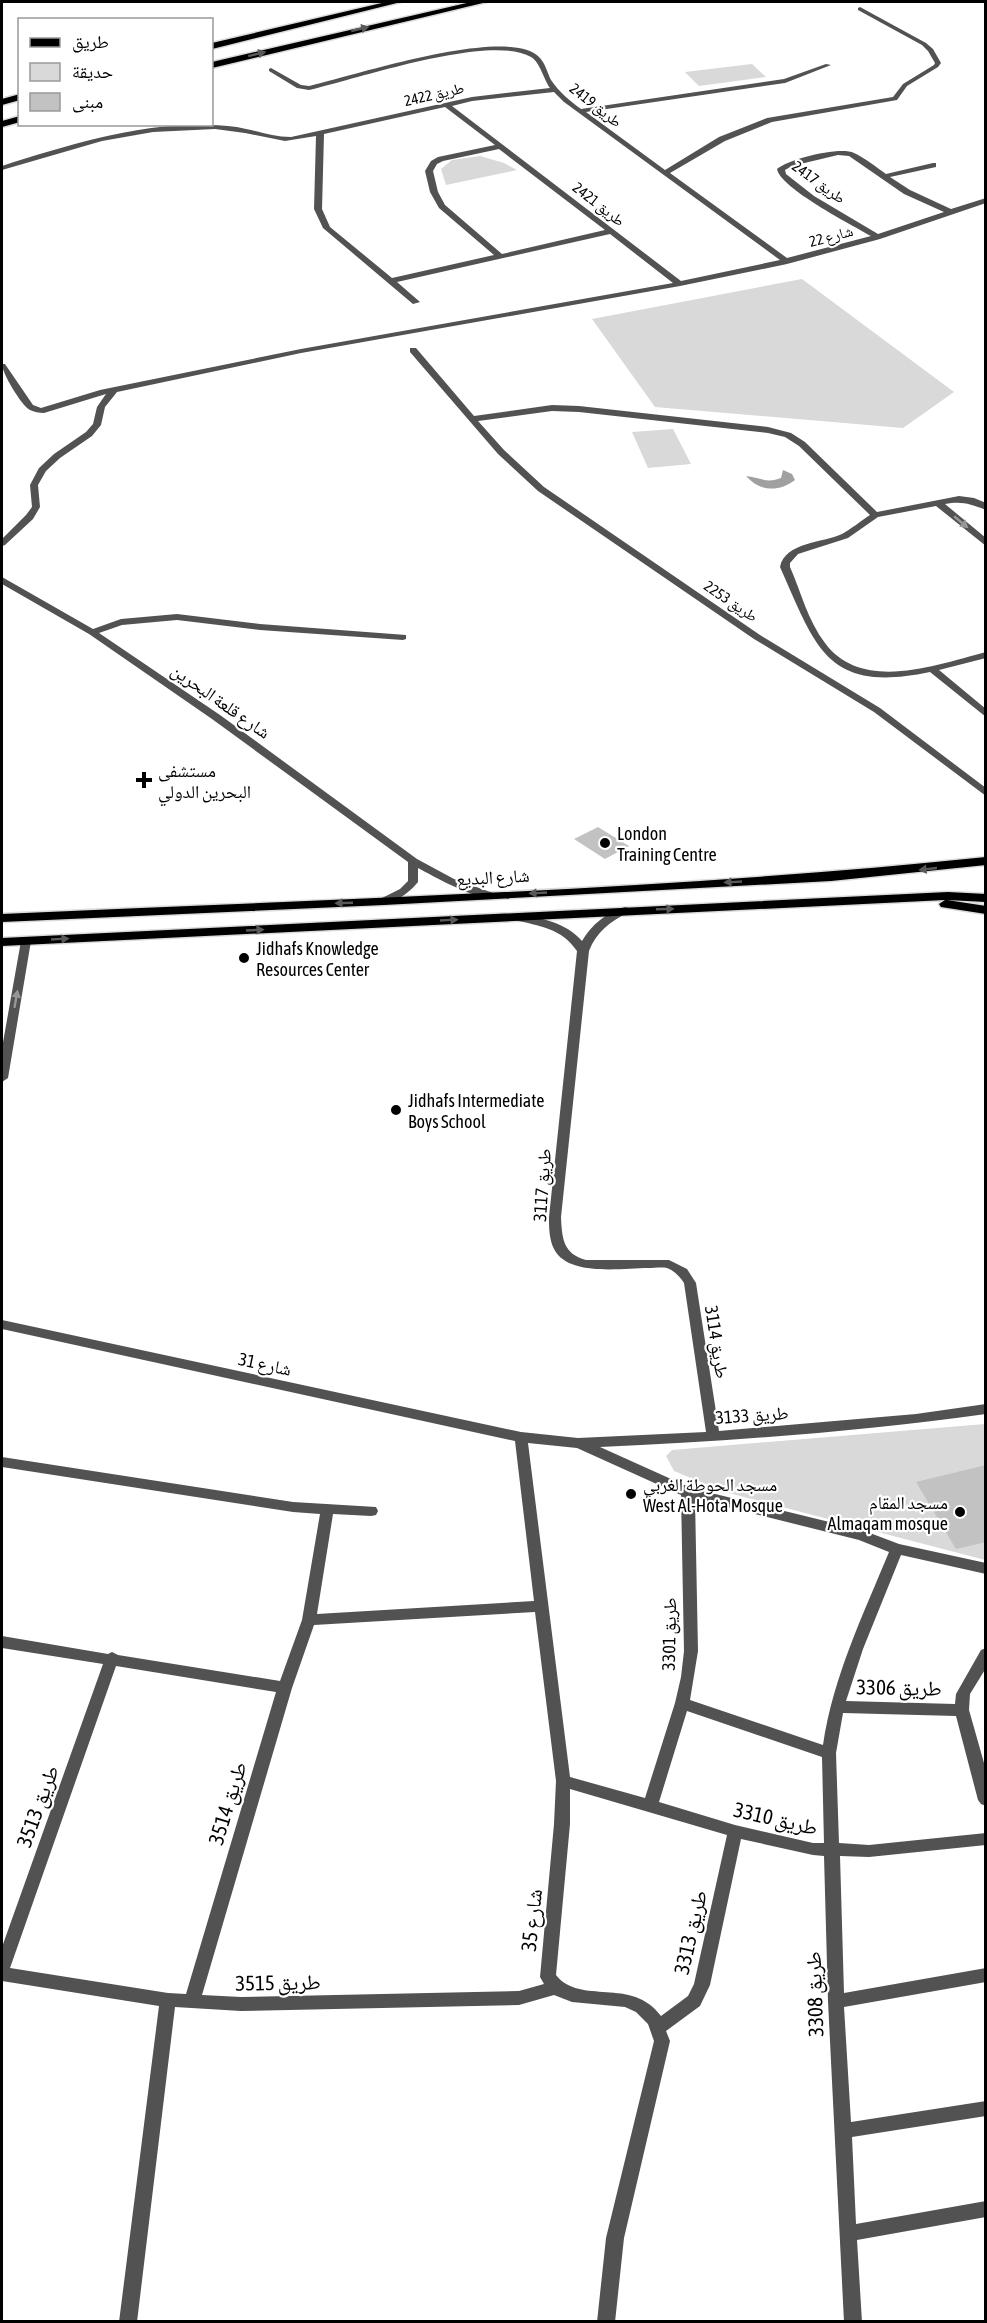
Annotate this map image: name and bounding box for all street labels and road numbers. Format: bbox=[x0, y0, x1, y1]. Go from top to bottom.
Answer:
street label: طريق 2422 bbox=[402, 79, 466, 111]
street label: طريق 2419 bbox=[566, 80, 625, 132]
street label: طريق 2417 bbox=[788, 157, 849, 208]
street label: طريق 2421 bbox=[569, 179, 628, 231]
street label: شارع 22 bbox=[807, 222, 855, 252]
street label: طريق 2253 bbox=[700, 577, 761, 627]
street label: شارع قلعة البحرين bbox=[167, 659, 275, 744]
street label: شارع البديع bbox=[456, 865, 530, 891]
street label: طريق 3117 bbox=[529, 1148, 556, 1222]
street label: طريق 3114 bbox=[700, 1304, 733, 1380]
street label: شارع 31 bbox=[236, 1348, 293, 1381]
street label: طريق 3133 bbox=[715, 1402, 789, 1429]
street label: طريق 3301 bbox=[658, 1597, 681, 1671]
street label: طريق 3306 bbox=[856, 1674, 942, 1702]
street label: طريق 3514 bbox=[203, 1759, 253, 1848]
street label: طريق 3513 bbox=[11, 1762, 65, 1851]
street label: طريق 3310 bbox=[731, 1797, 820, 1841]
street label: شارع 35 bbox=[516, 1888, 548, 1953]
street label: طريق 3313 bbox=[669, 1888, 713, 1977]
street label: طريق 3308 bbox=[801, 1951, 829, 2037]
street label: طريق 3515 bbox=[235, 1969, 321, 1997]

